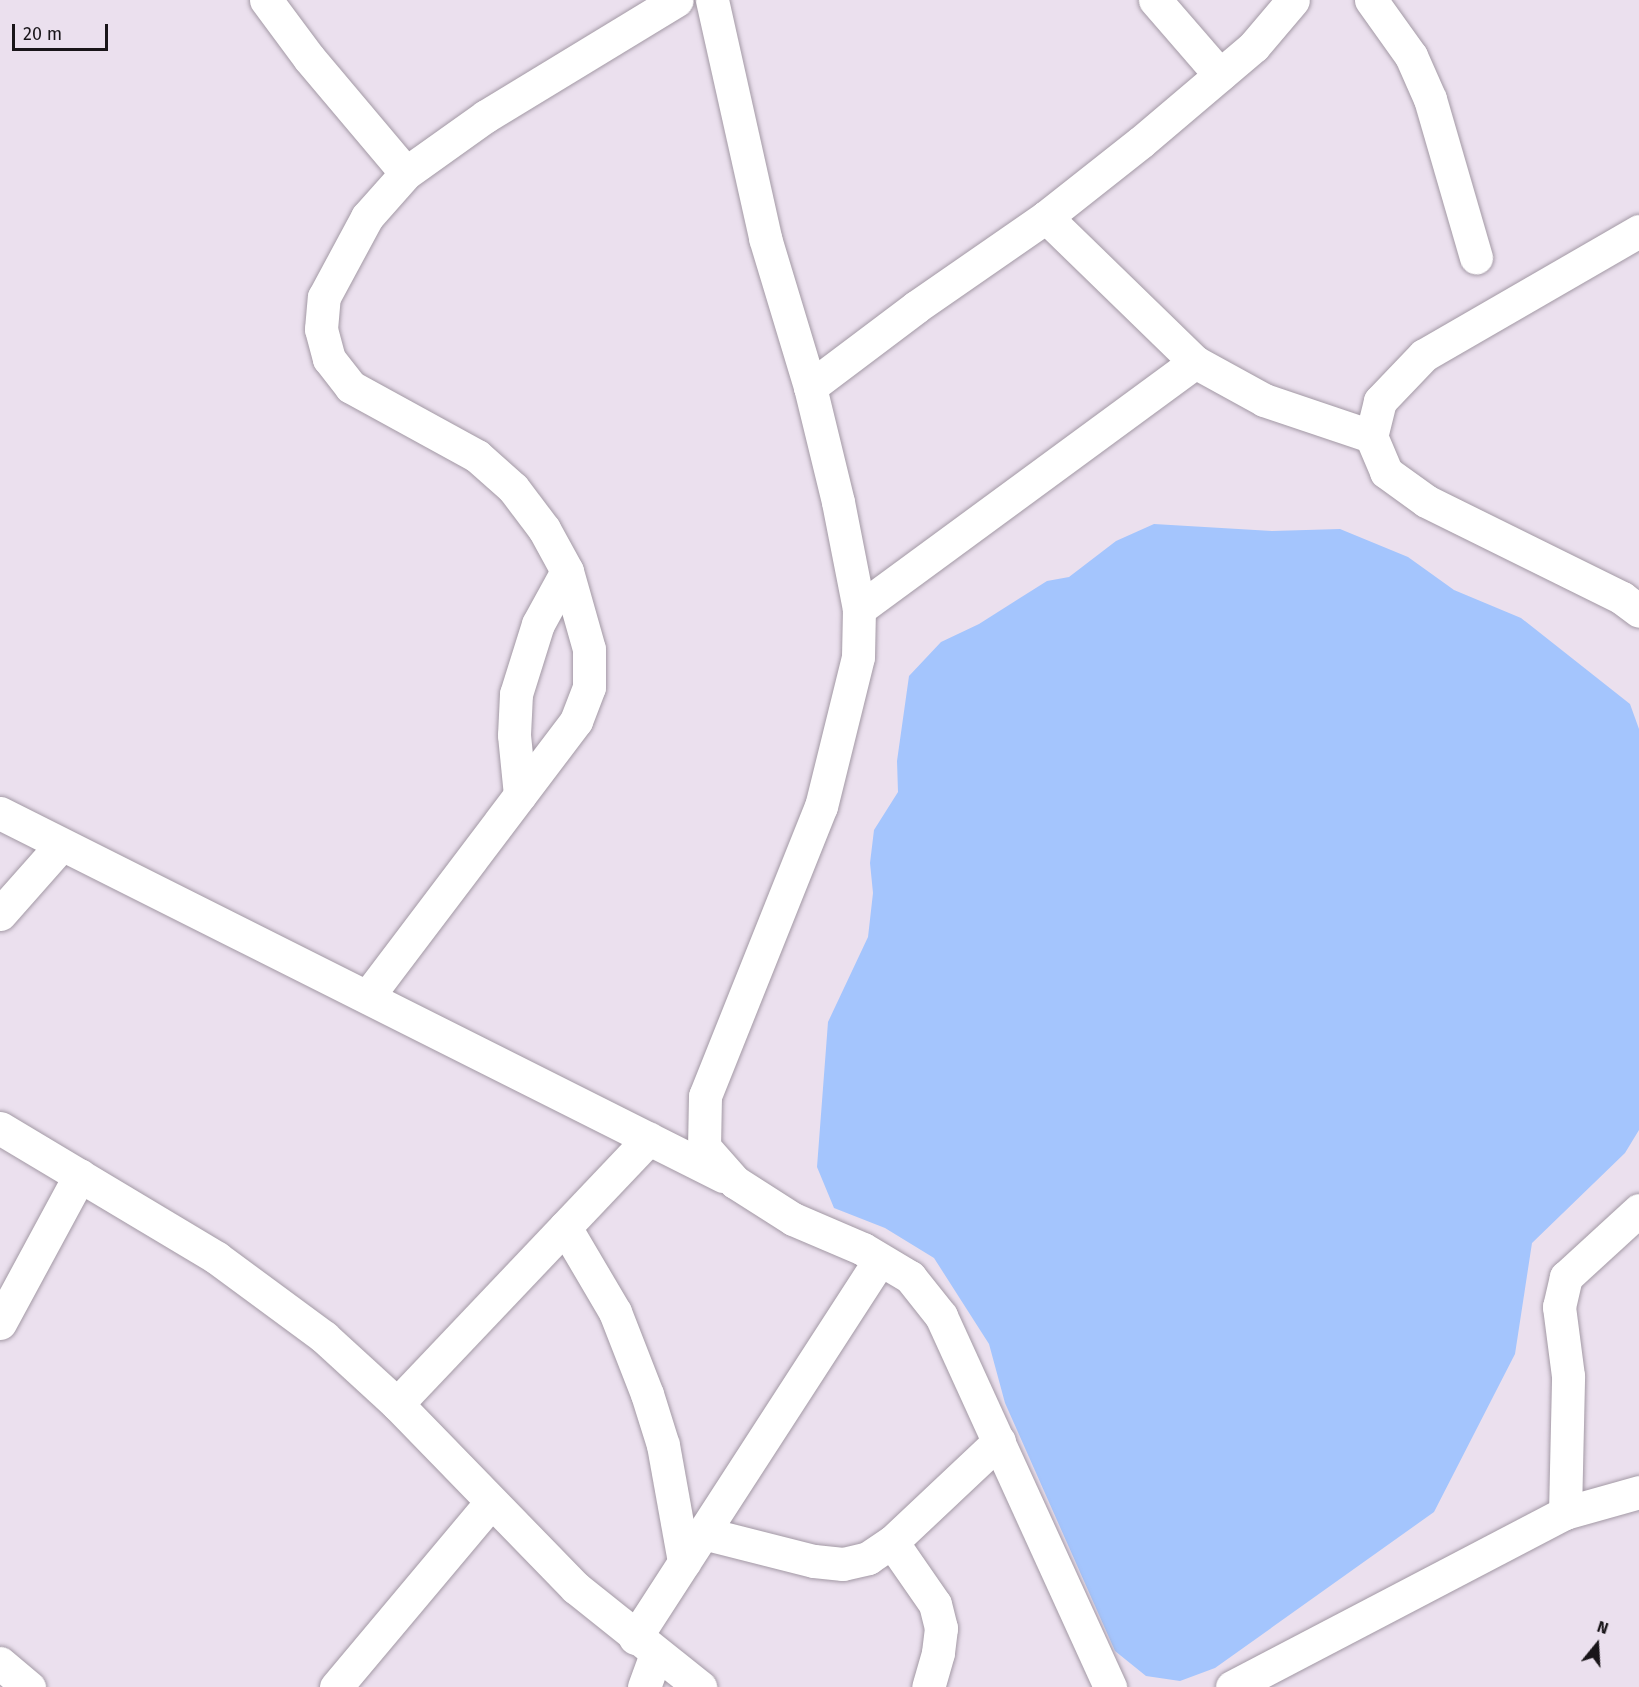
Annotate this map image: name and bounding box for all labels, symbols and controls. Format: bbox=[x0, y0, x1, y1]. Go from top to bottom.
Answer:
scale bar bbox=[15, 12, 111, 50]
text: 20 m bbox=[23, 23, 62, 45]
north arrow bbox=[1567, 1615, 1627, 1675]
text: N bbox=[1595, 1617, 1611, 1638]

